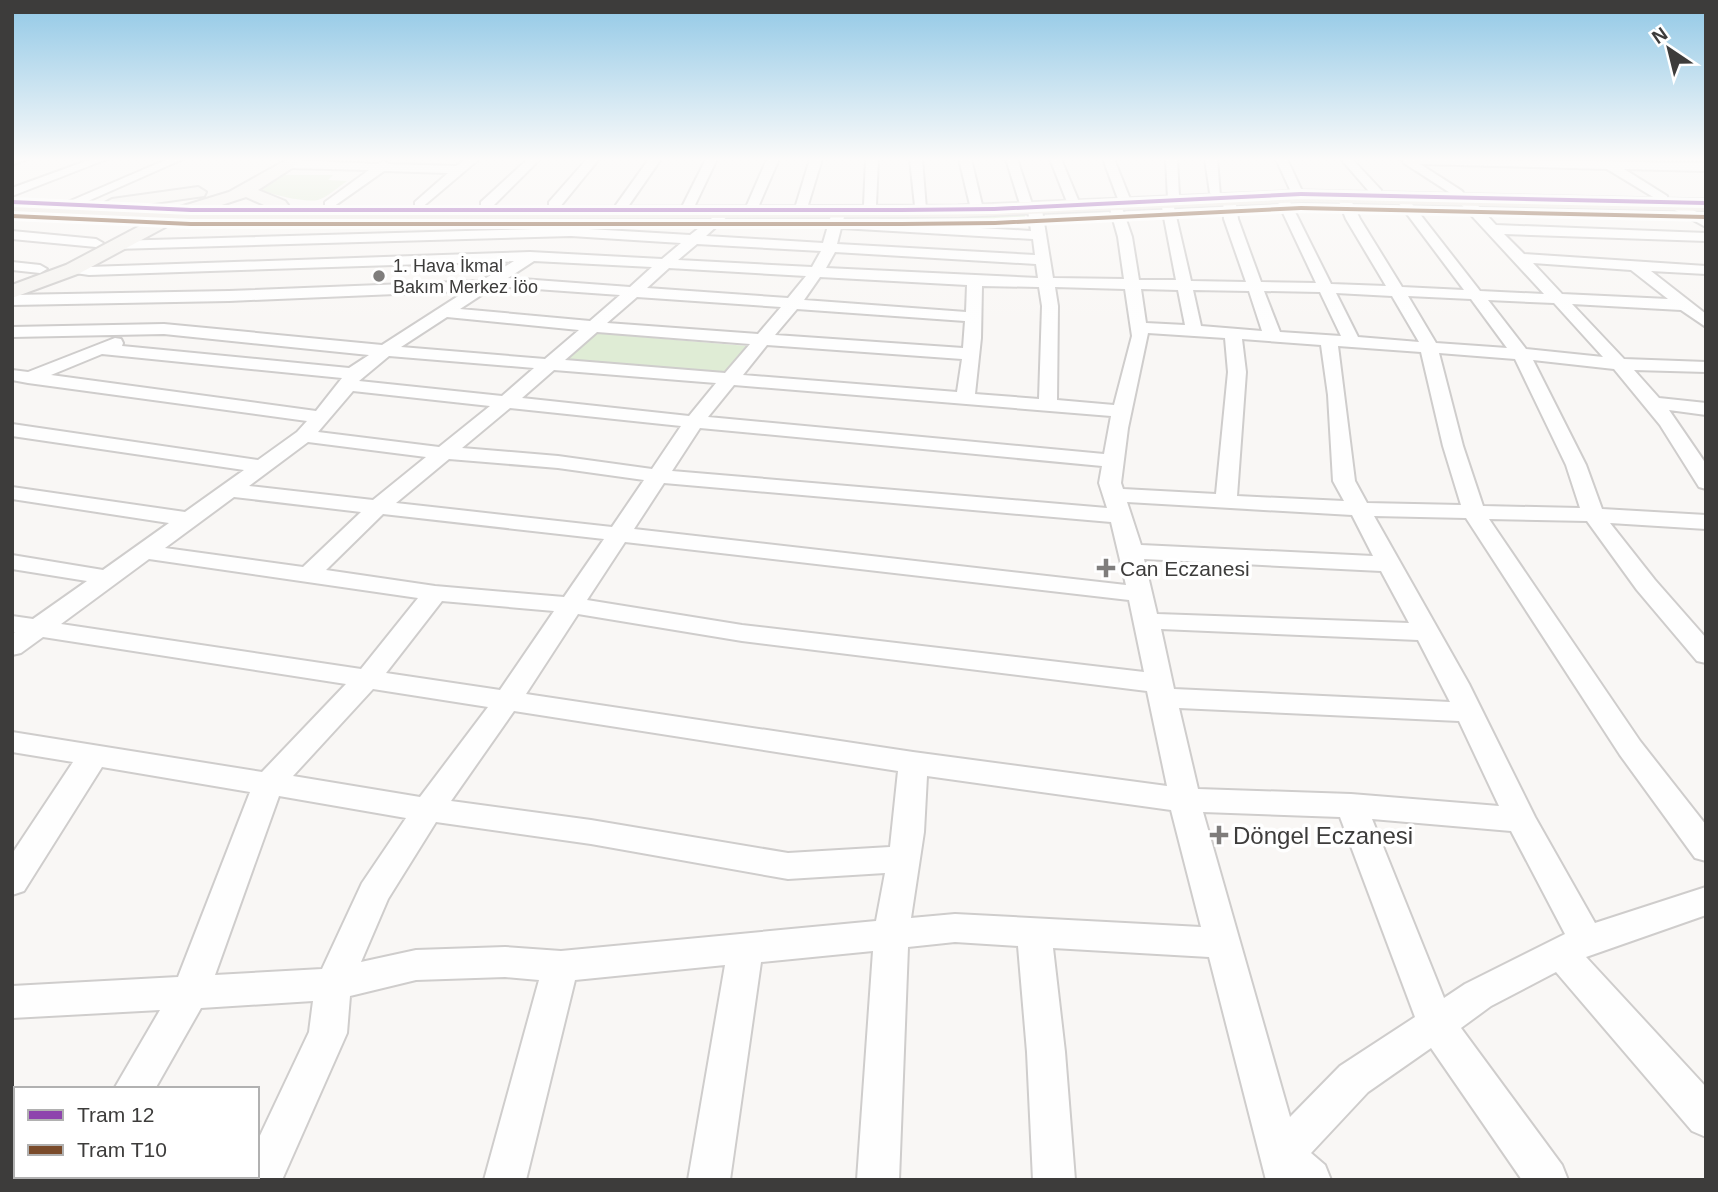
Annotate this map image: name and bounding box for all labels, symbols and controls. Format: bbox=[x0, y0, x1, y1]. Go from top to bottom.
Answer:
north arrow bbox=[1634, 14, 1704, 84]
text: N bbox=[1648, 23, 1671, 48]
place label: 1. Hava İkmal Bakım Merkez İöo bbox=[393, 256, 538, 297]
marker: 1. Hava İkmal Bakım Merkez İöo bbox=[371, 268, 387, 284]
place label: Can Eczanesi bbox=[1120, 557, 1250, 580]
marker: Can Eczanesi bbox=[1098, 560, 1114, 576]
place label: Döngel Eczanesi bbox=[1233, 822, 1413, 849]
marker: Döngel Eczanesi bbox=[1211, 827, 1227, 843]
legend bbox=[14, 1087, 259, 1178]
text: Tram 12 bbox=[77, 1103, 154, 1126]
text: Tram T10 bbox=[77, 1138, 167, 1161]

